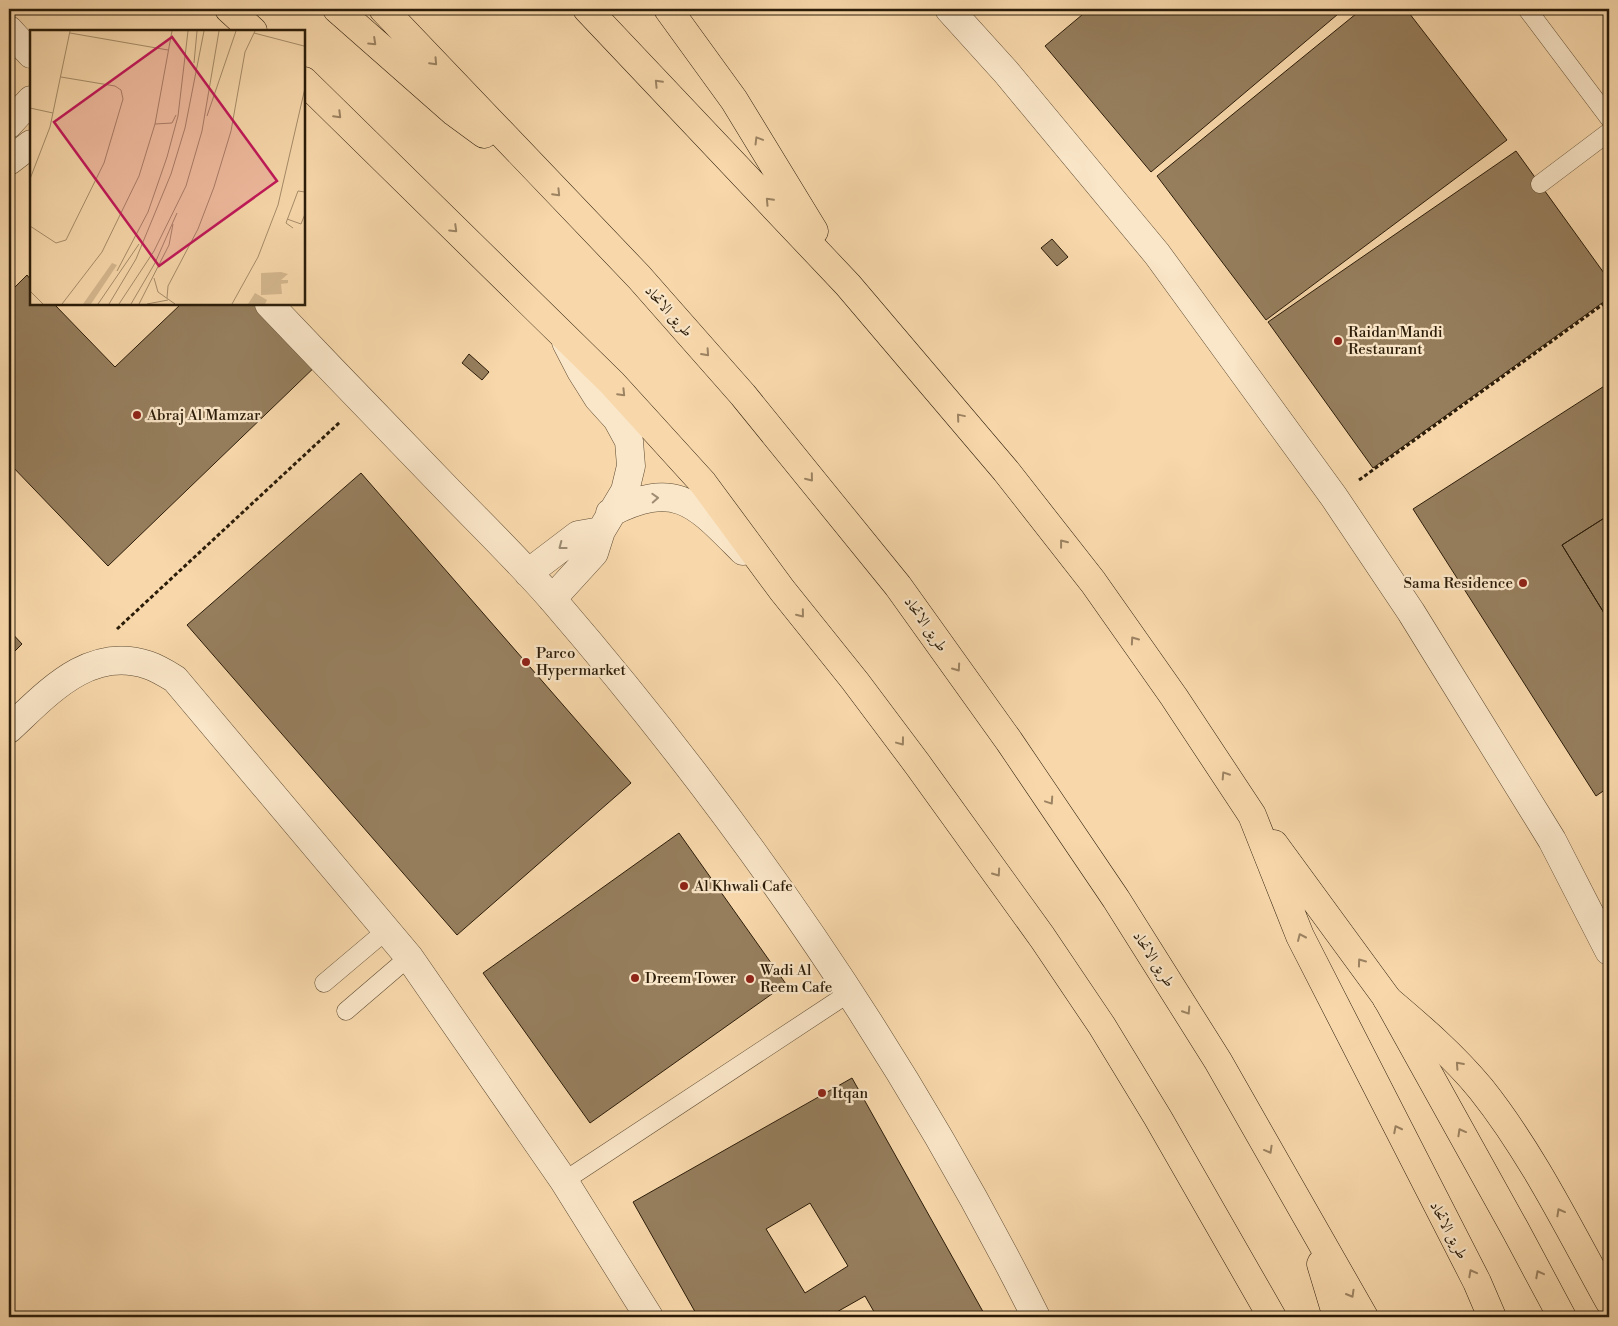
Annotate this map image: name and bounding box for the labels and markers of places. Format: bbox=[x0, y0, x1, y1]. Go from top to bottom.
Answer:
place label: Raidan Mandi Restaurant bbox=[1348, 323, 1443, 359]
marker: Raidan Mandi Restaurant bbox=[1332, 335, 1344, 347]
place label: Abraj Al Mamzar bbox=[146, 406, 261, 425]
marker: Abraj Al Mamzar bbox=[131, 409, 143, 421]
place label: Sama Residence bbox=[1403, 574, 1513, 593]
marker: Sama Residence bbox=[1517, 577, 1529, 589]
place label: Parco Hypermarket bbox=[536, 644, 626, 680]
marker: Parco Hypermarket bbox=[520, 656, 532, 668]
place label: Al Khwali Cafe bbox=[693, 877, 793, 896]
marker: Al Khwali Cafe bbox=[678, 880, 690, 892]
place label: Wadi Al Reem Cafe bbox=[759, 961, 832, 997]
place label: Dreem Tower bbox=[645, 969, 737, 988]
marker: Dreem Tower bbox=[629, 972, 641, 984]
marker: Wadi Al Reem Cafe bbox=[744, 973, 756, 985]
place label: Itqan bbox=[832, 1084, 868, 1103]
marker: Itqan bbox=[816, 1087, 828, 1099]

